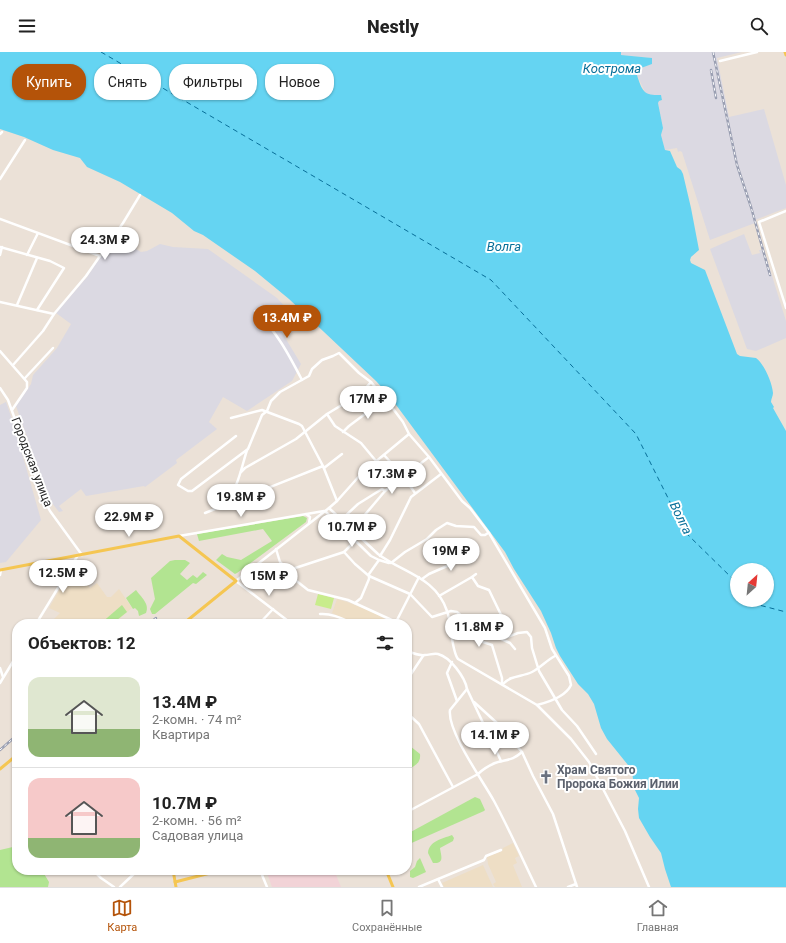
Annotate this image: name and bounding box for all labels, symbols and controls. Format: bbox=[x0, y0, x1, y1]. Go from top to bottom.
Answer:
icon: menu bbox=[16, 15, 38, 37]
icon: search bbox=[748, 15, 770, 37]
text: Nestly bbox=[367, 16, 419, 37]
water label: Кострома bbox=[583, 61, 641, 76]
chip: Купить bbox=[12, 64, 86, 100]
chip: Снять bbox=[94, 64, 161, 100]
chip: Фильтры bbox=[169, 64, 257, 100]
chip: Новое bbox=[265, 64, 334, 100]
pin: 24.3M ₽ bbox=[68, 227, 142, 261]
text: 24.3M ₽ bbox=[80, 232, 130, 247]
water label: Волга bbox=[487, 239, 521, 254]
pin: 13.4M ₽ bbox=[250, 305, 324, 339]
text: 13.4M ₽ bbox=[262, 310, 312, 325]
pin: 17M ₽ bbox=[340, 386, 396, 420]
text: 17M ₽ bbox=[349, 391, 387, 406]
street label: Городская улица bbox=[9, 415, 55, 509]
pin: 17.3M ₽ bbox=[355, 461, 429, 495]
text: 17.3M ₽ bbox=[367, 466, 417, 481]
pin: 19.8M ₽ bbox=[204, 484, 278, 518]
text: 19.8M ₽ bbox=[216, 489, 266, 504]
water label: Волга bbox=[667, 499, 695, 537]
pin: 22.9M ₽ bbox=[92, 504, 166, 538]
text: 22.9M ₽ bbox=[104, 509, 154, 524]
pin: 10.7M ₽ bbox=[315, 514, 389, 548]
text: 10.7M ₽ bbox=[327, 519, 377, 534]
pin: 19M ₽ bbox=[423, 538, 479, 572]
text: 19M ₽ bbox=[432, 543, 470, 558]
pin: 12.5M ₽ bbox=[26, 560, 100, 594]
pin: 15M ₽ bbox=[241, 563, 297, 597]
north arrow bbox=[730, 563, 774, 607]
map controls bbox=[730, 563, 774, 607]
text: 12.5M ₽ bbox=[38, 565, 88, 580]
text: 15M ₽ bbox=[250, 568, 288, 583]
pin: 11.8M ₽ bbox=[442, 614, 516, 648]
text: 11.8M ₽ bbox=[454, 619, 504, 634]
icon: filters bbox=[374, 632, 396, 654]
text: Объектов: 12 bbox=[28, 633, 135, 653]
text: 13.4M ₽ bbox=[152, 692, 217, 712]
icon: home bbox=[60, 693, 108, 741]
text: 2-комн. · 74 m² bbox=[152, 712, 242, 727]
pin: 14.1M ₽ bbox=[458, 722, 532, 756]
text: Квартира bbox=[152, 727, 210, 742]
text: 14.1M ₽ bbox=[470, 727, 520, 742]
place label: Храм Святого Пророка Божия Илии bbox=[557, 763, 679, 791]
church icon: Храм Святого Пророка Божия Илии bbox=[538, 769, 554, 785]
text: 10.7M ₽ bbox=[152, 793, 217, 813]
icon: home bbox=[60, 794, 108, 842]
text: 2-комн. · 56 m² bbox=[152, 813, 242, 828]
text: Садовая улица bbox=[152, 828, 243, 843]
tab: Карта bbox=[107, 897, 137, 934]
tab: Сохранённые bbox=[352, 897, 422, 934]
tab: Главная bbox=[637, 897, 679, 934]

